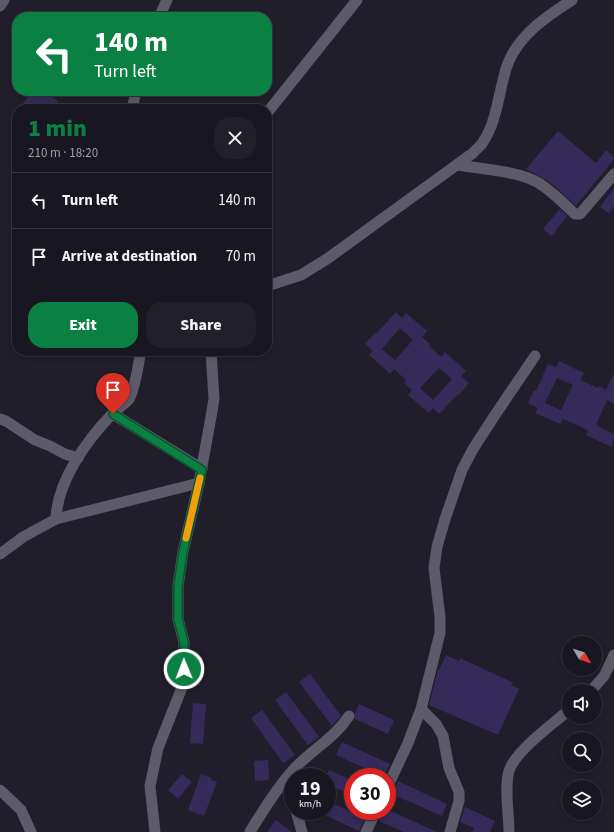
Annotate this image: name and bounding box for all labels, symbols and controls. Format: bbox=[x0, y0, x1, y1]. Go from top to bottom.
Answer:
text: 140 m bbox=[94, 22, 168, 62]
icon: left bbox=[28, 28, 80, 80]
text: Turn left bbox=[94, 59, 156, 84]
text: 1 min bbox=[28, 111, 87, 146]
button: close bbox=[214, 117, 256, 159]
text: 210 m · 18:20 bbox=[28, 144, 98, 162]
icon: left bbox=[28, 190, 50, 212]
text: Turn left bbox=[62, 190, 118, 211]
text: 140 m bbox=[218, 190, 256, 211]
icon: arrive bbox=[28, 246, 50, 268]
text: Arrive at destination bbox=[62, 246, 197, 267]
text: 70 m bbox=[226, 246, 256, 267]
button: Exit bbox=[28, 302, 138, 348]
button: Share bbox=[146, 302, 256, 348]
pin bbox=[96, 373, 130, 414]
icon: arrive bbox=[102, 379, 124, 401]
north arrow bbox=[562, 636, 602, 676]
map controls bbox=[562, 636, 602, 820]
position arrow bbox=[163, 648, 205, 690]
button: sound bbox=[562, 684, 602, 724]
button: search bbox=[562, 732, 602, 772]
speed limit sign: 30 bbox=[344, 768, 396, 820]
text: 19 bbox=[299, 775, 321, 803]
button: layers bbox=[562, 780, 602, 820]
text: km/h bbox=[299, 797, 321, 811]

